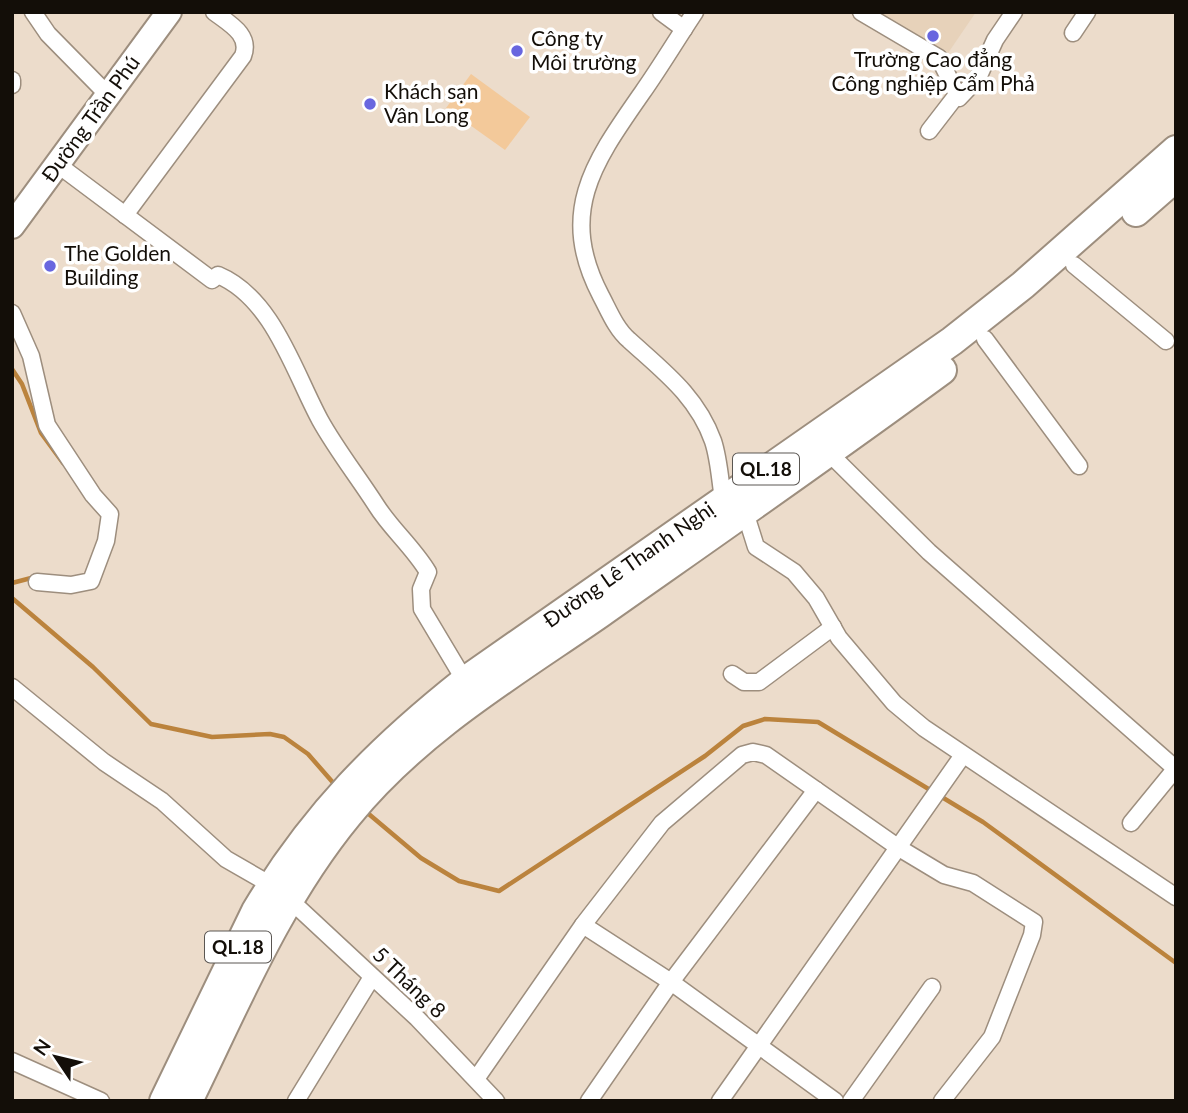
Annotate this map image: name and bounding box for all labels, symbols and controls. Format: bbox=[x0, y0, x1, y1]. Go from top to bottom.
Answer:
place label: Công ty Môi trường bbox=[531, 25, 636, 74]
marker: Trường Cao đẳng Công nghiệp Cẩm Phả bbox=[925, 28, 941, 44]
marker: Công ty Môi trường bbox=[509, 43, 525, 59]
place label: Trường Cao đẳng Công nghiệp Cẩm Phả bbox=[831, 46, 1035, 95]
street label: Đường Trần Phú bbox=[35, 50, 144, 186]
place label: Khách sạn Vân Long bbox=[384, 78, 478, 127]
marker: Khách sạn Vân Long bbox=[362, 96, 378, 112]
place label: The Golden Building bbox=[64, 240, 171, 289]
marker: The Golden Building bbox=[42, 258, 58, 274]
road number: QL.18 bbox=[733, 454, 799, 484]
street label: Đường Lê Thanh Nghị bbox=[538, 495, 718, 632]
road number: QL.18 bbox=[205, 931, 271, 962]
street label: 5 Tháng 8 bbox=[368, 941, 452, 1023]
north arrow bbox=[21, 1022, 91, 1092]
text: N bbox=[28, 1034, 55, 1060]

